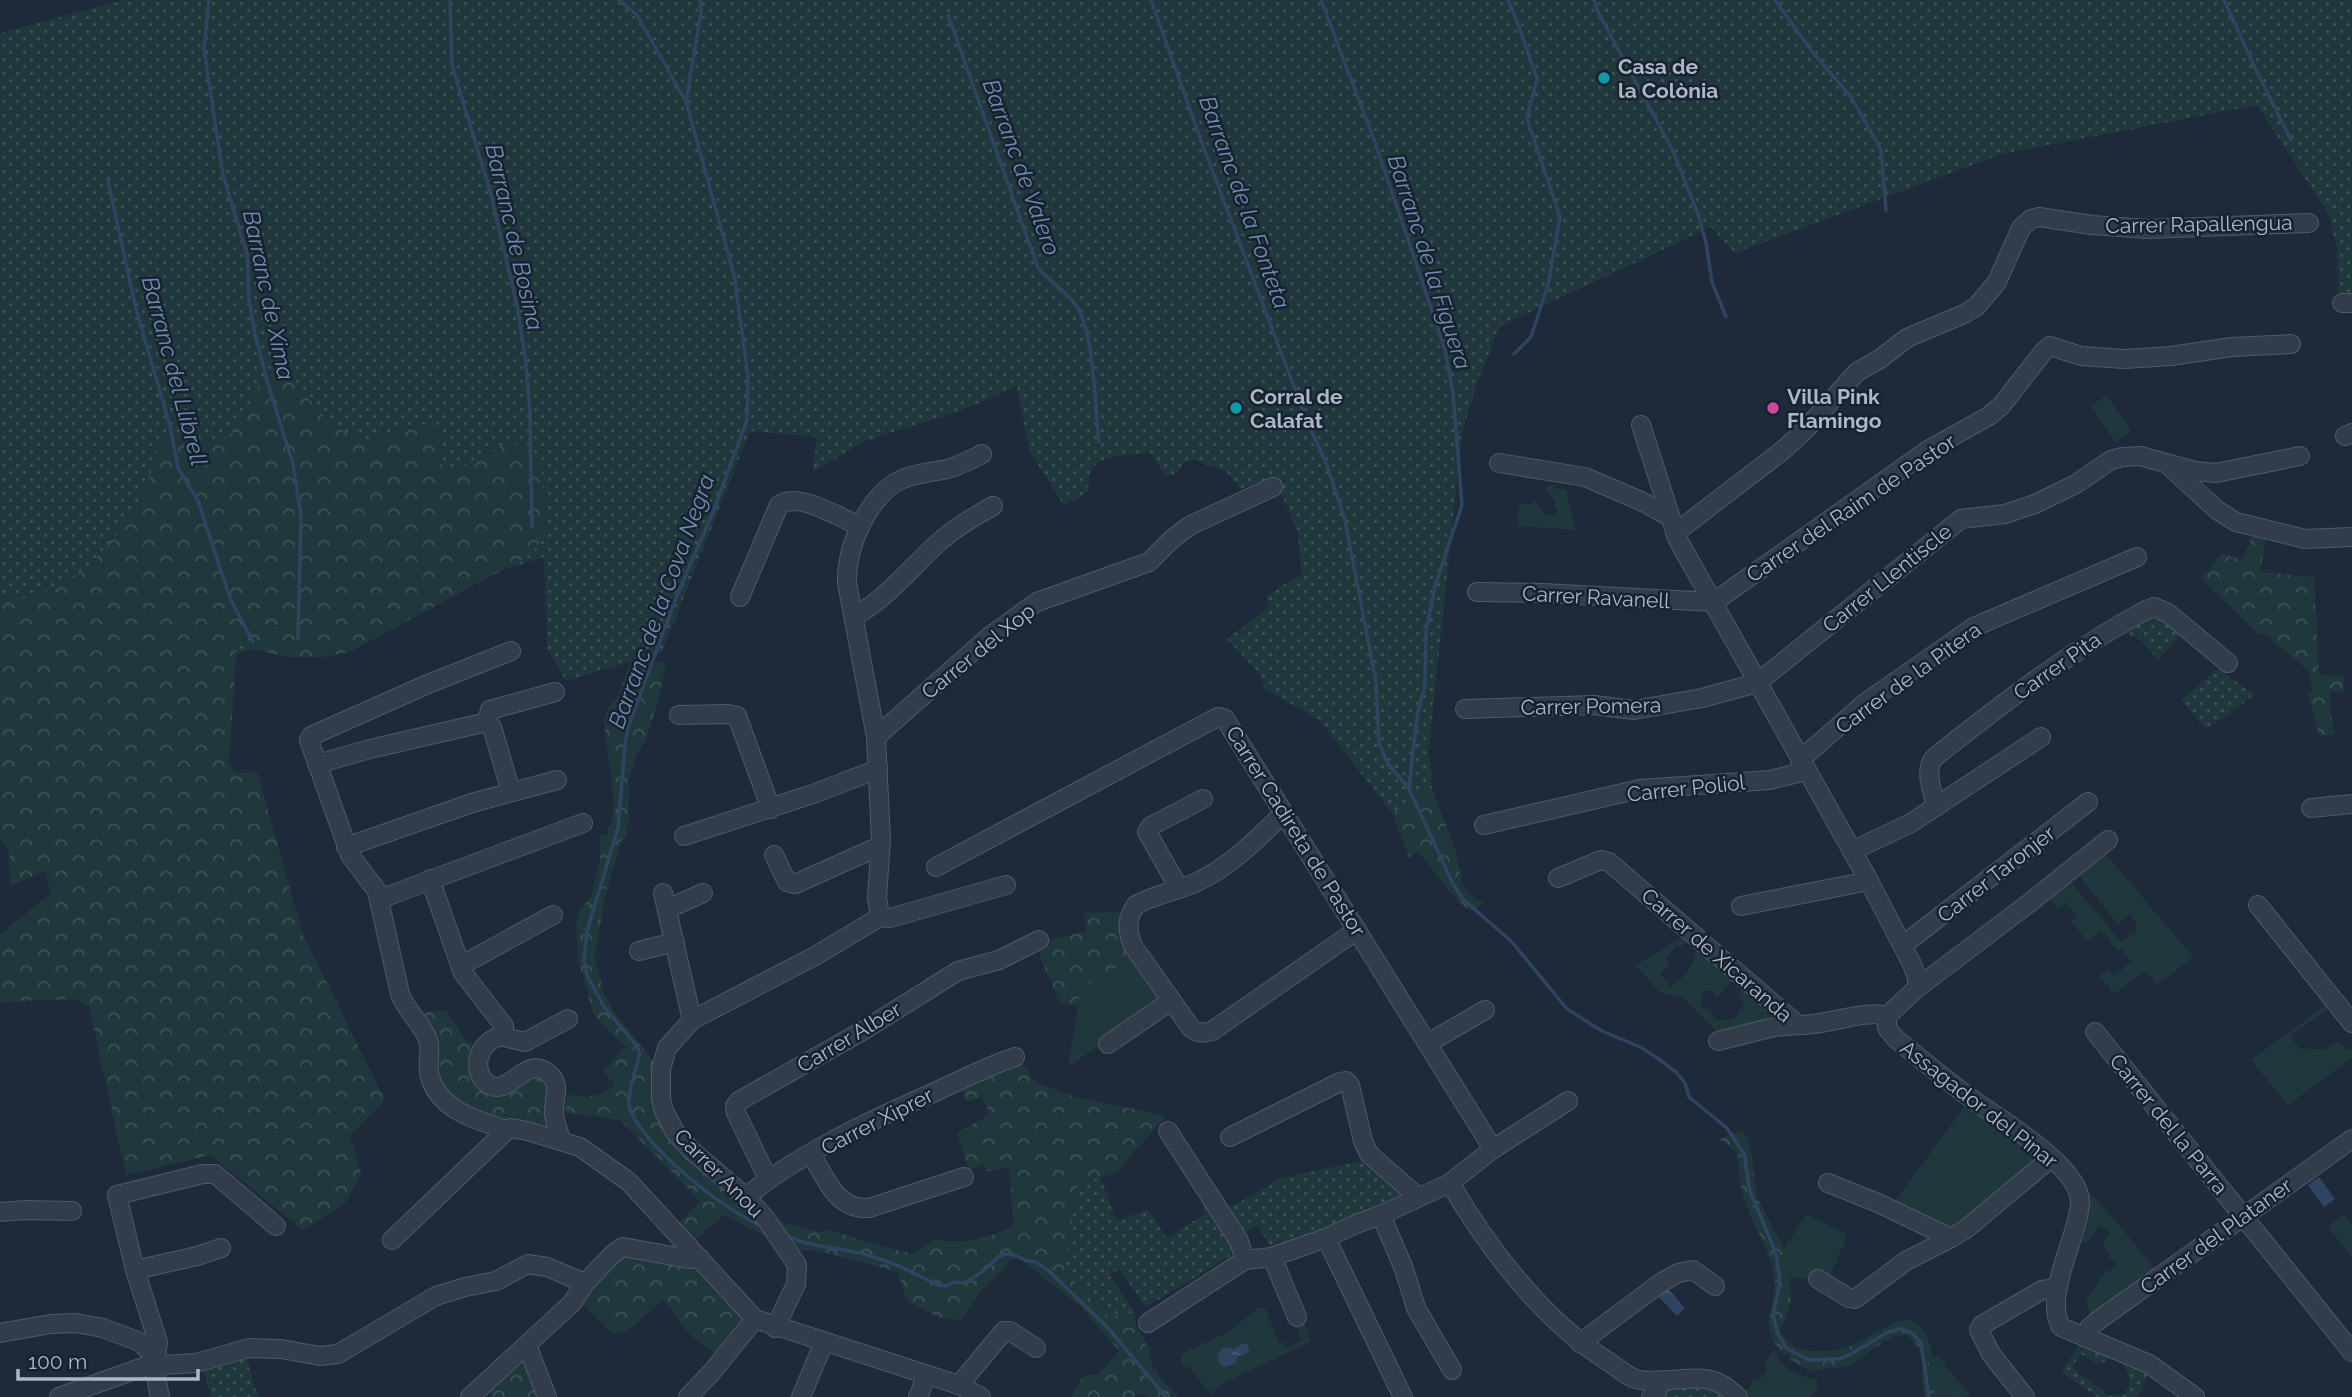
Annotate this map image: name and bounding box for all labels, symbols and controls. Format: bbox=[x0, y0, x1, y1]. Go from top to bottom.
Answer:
place label: Casa de la Colònia bbox=[1618, 54, 1718, 103]
marker: Casa de la Colònia bbox=[1596, 70, 1612, 86]
water label: Barranc de Valero bbox=[978, 75, 1066, 259]
water label: Barranc de la Fonteta bbox=[1194, 92, 1296, 312]
water label: Barranc de Bosina bbox=[480, 141, 550, 333]
water label: Barranc de la Figuera bbox=[1383, 151, 1478, 373]
water label: Barranc de Xima bbox=[238, 208, 300, 383]
street label: Carrer Rapallengua bbox=[2105, 210, 2293, 238]
water label: Barranc del Llibrell bbox=[137, 273, 213, 469]
place label: Corral de Calafat bbox=[1250, 384, 1343, 433]
place label: Villa Pink Flamingo bbox=[1787, 384, 1882, 433]
marker: Corral de Calafat bbox=[1228, 400, 1244, 416]
marker: Villa Pink Flamingo bbox=[1765, 400, 1781, 416]
street label: Carrer del Raim de Pastor bbox=[1742, 428, 1961, 587]
water label: Barranc de la Cova Negra bbox=[602, 470, 720, 732]
street label: Carrer Llentiscle bbox=[1818, 518, 1956, 638]
street label: Carrer Ravanell bbox=[1522, 581, 1671, 613]
street label: Carrer del Xop bbox=[916, 598, 1040, 704]
street label: Carrer de la Pitera bbox=[1830, 617, 1986, 739]
street label: Carrer Pita bbox=[2008, 627, 2106, 705]
street label: Carrer Pomera bbox=[1521, 692, 1661, 720]
street label: Carrer Cadireta de Pastor bbox=[1221, 721, 1371, 941]
street label: Carrer Poliol bbox=[1626, 769, 1747, 807]
street label: Carrer Taronjer bbox=[1932, 820, 2060, 928]
street label: Carrer de Xicaranda bbox=[1636, 883, 1798, 1027]
street label: Carrer Alber bbox=[793, 996, 906, 1078]
street label: Assagador del Pinar bbox=[1895, 1035, 2063, 1173]
street label: Carrer del la Parra bbox=[2105, 1049, 2233, 1199]
street label: Carrer Xiprer bbox=[817, 1082, 938, 1160]
street label: Carrer Anou bbox=[669, 1123, 769, 1223]
street label: Carrer del Plataner bbox=[2135, 1172, 2297, 1299]
scale bar bbox=[18, 1338, 198, 1382]
text: 100 m bbox=[28, 1349, 87, 1374]

